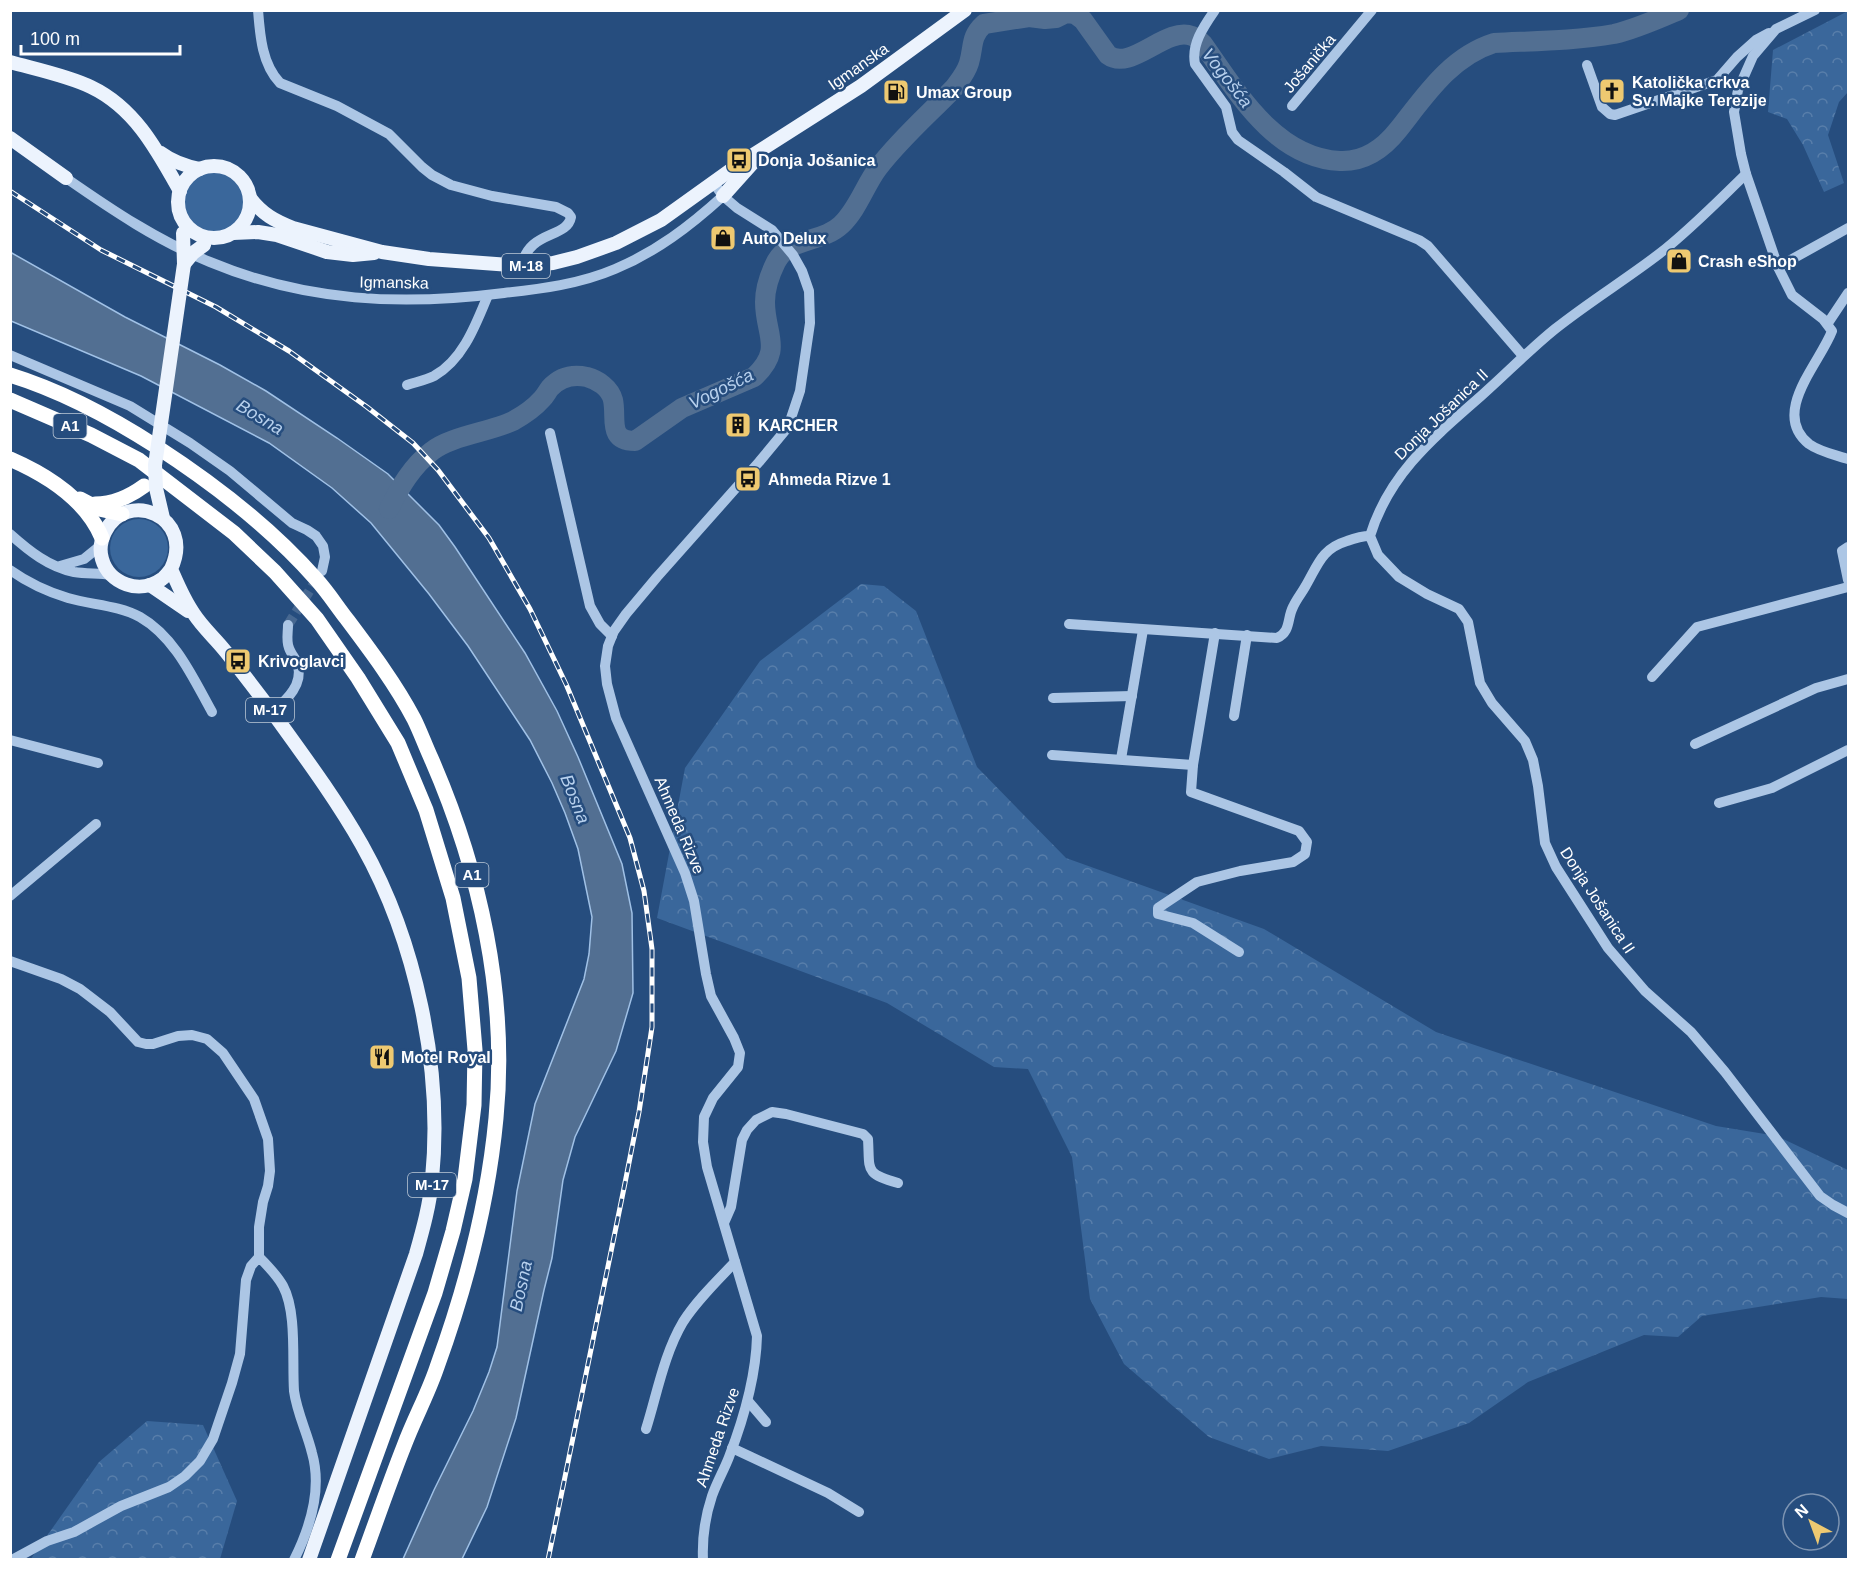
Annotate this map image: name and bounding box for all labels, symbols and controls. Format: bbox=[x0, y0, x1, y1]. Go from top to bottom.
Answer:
scale bar bbox=[21, 18, 180, 56]
text: 100 m bbox=[30, 29, 80, 49]
street label: Jošanička bbox=[1280, 31, 1339, 96]
street label: Igmanska bbox=[825, 39, 892, 93]
water label: Vogošća bbox=[1198, 45, 1256, 111]
place label: Katolička crkva Sv. Majke Terezije bbox=[1632, 74, 1767, 109]
church icon: Katolička crkva Sv. Majke Terezije bbox=[1597, 76, 1627, 106]
fuel station icon: Umax Group bbox=[881, 77, 911, 107]
place label: Umax Group bbox=[916, 84, 1012, 101]
bus stop icon: Donja Jošanica bbox=[724, 145, 754, 175]
place label: Donja Jošanica bbox=[758, 152, 875, 169]
shop icon: Auto Delux bbox=[708, 223, 738, 253]
place label: Auto Delux bbox=[742, 230, 827, 247]
shop icon: Crash eShop bbox=[1664, 246, 1694, 276]
place label: Crash eShop bbox=[1698, 253, 1797, 270]
road number: M-18 bbox=[502, 254, 550, 278]
street label: Igmanska bbox=[359, 273, 429, 292]
water label: Vogošća bbox=[685, 365, 757, 413]
street label: Donja Jošanica II bbox=[1391, 366, 1491, 463]
water label: Bosna bbox=[233, 395, 287, 439]
building icon: KARCHER bbox=[723, 410, 753, 440]
road number: A1 bbox=[54, 414, 86, 438]
place label: KARCHER bbox=[758, 417, 838, 434]
bus stop icon: Ahmeda Rizve 1 bbox=[733, 464, 763, 494]
place label: Ahmeda Rizve 1 bbox=[768, 471, 891, 488]
bus stop icon: Krivoglavci bbox=[223, 646, 253, 676]
place label: Krivoglavci bbox=[258, 653, 344, 670]
road number: M-17 bbox=[246, 698, 294, 722]
water label: Bosna bbox=[556, 772, 594, 826]
street label: Ahmeda Rizve bbox=[651, 774, 708, 876]
street label: Donja Jošanica II bbox=[1557, 844, 1638, 956]
road number: A1 bbox=[456, 863, 488, 887]
restaurant icon: Motel Royal bbox=[367, 1042, 397, 1072]
place label: Motel Royal bbox=[401, 1049, 491, 1066]
road number: M-17 bbox=[408, 1173, 456, 1197]
water label: Bosna bbox=[506, 1259, 536, 1313]
street label: Ahmeda Rizve bbox=[692, 1385, 742, 1489]
north arrow bbox=[1781, 1492, 1841, 1552]
text: N bbox=[1792, 1501, 1811, 1521]

